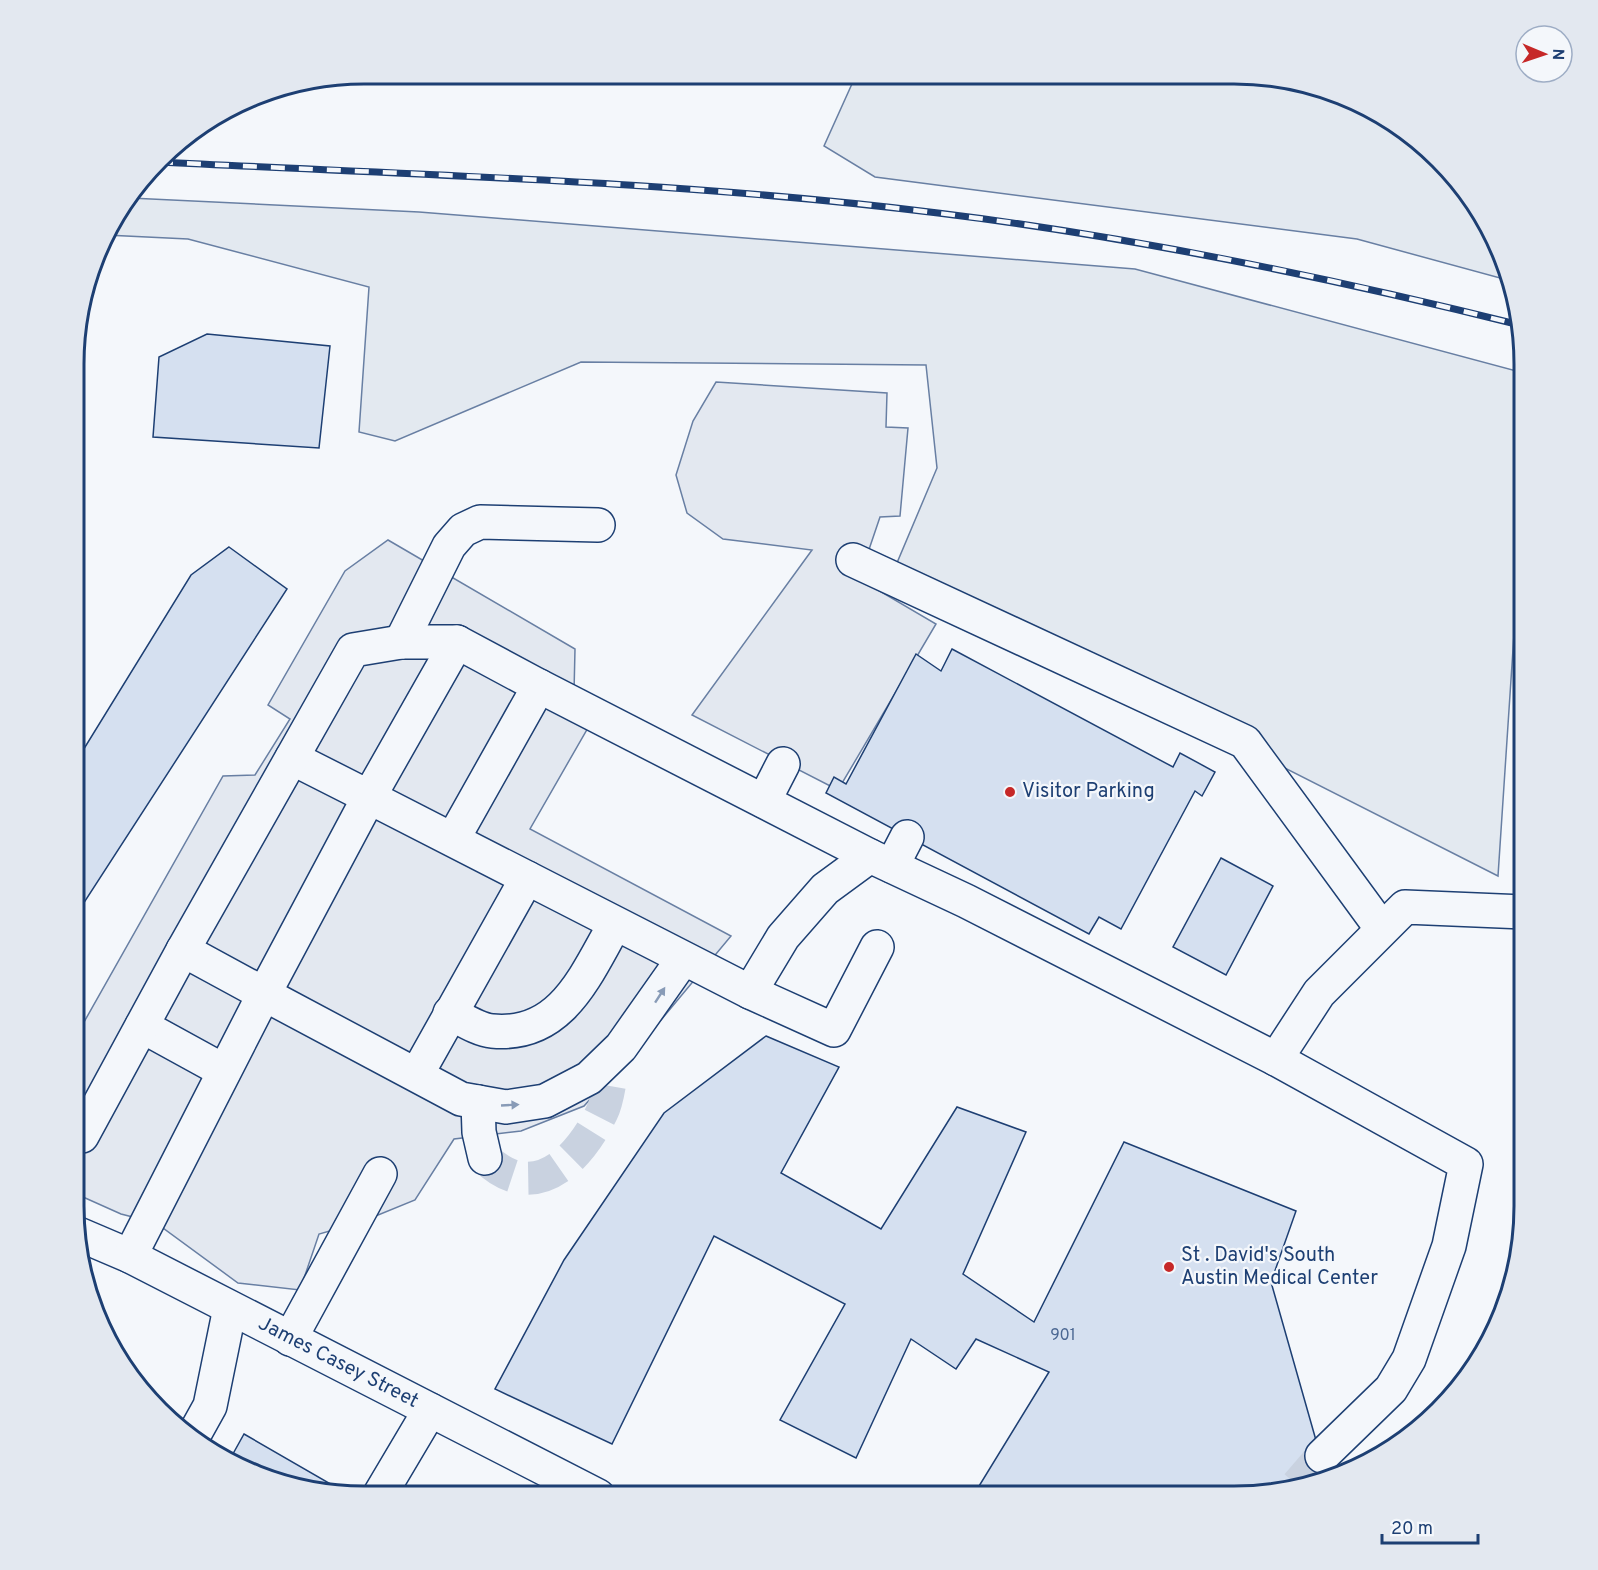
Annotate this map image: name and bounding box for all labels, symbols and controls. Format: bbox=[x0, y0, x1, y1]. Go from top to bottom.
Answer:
north arrow bbox=[1514, 24, 1574, 84]
text: N bbox=[1547, 48, 1567, 61]
place label: Visitor Parking bbox=[1022, 779, 1155, 805]
marker: Visitor Parking bbox=[1003, 785, 1017, 799]
one-way arrow bbox=[654, 987, 666, 1003]
one-way arrow bbox=[501, 1101, 520, 1110]
place label: St . David's South Austin Medical Center bbox=[1181, 1243, 1378, 1292]
marker: St . David's South Austin Medical Center bbox=[1162, 1260, 1176, 1274]
street label: James Casey Street bbox=[253, 1311, 423, 1415]
house number: 901 bbox=[1050, 1326, 1076, 1346]
scale bar bbox=[1382, 1507, 1478, 1545]
text: 20 m bbox=[1391, 1518, 1433, 1541]

